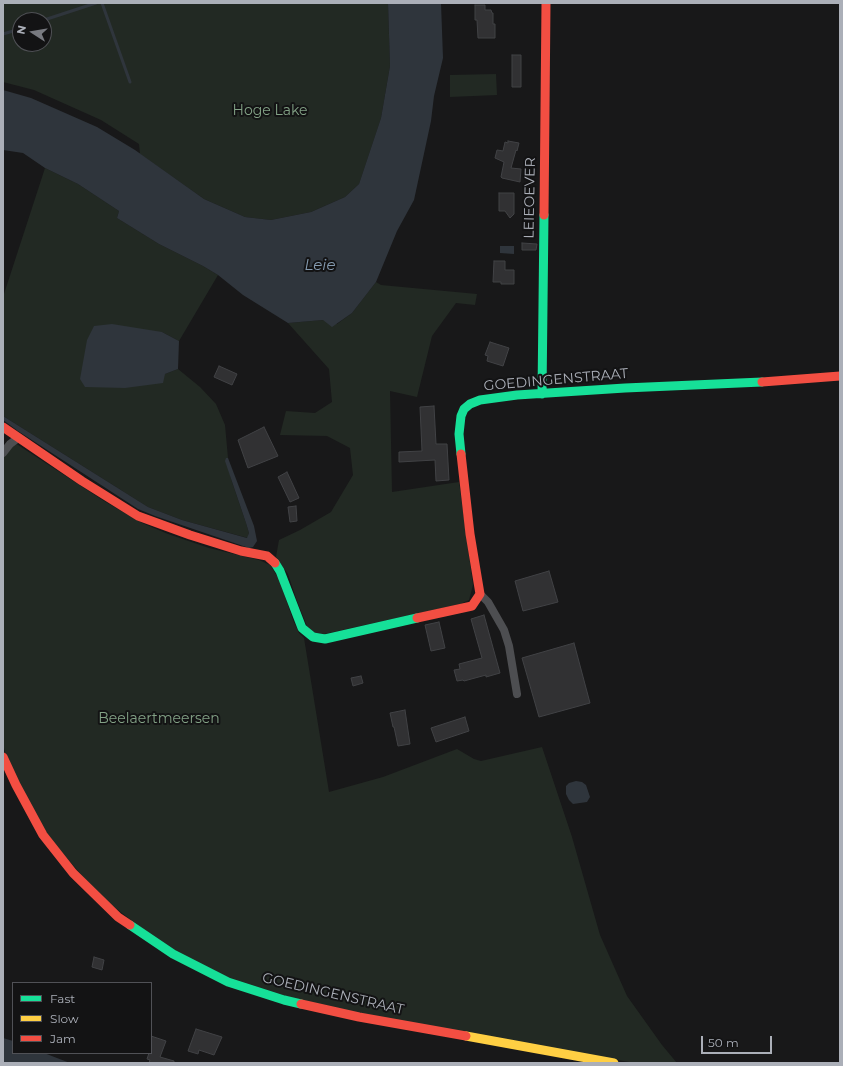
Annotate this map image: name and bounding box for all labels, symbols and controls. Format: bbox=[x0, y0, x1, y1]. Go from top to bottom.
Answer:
north arrow bbox=[12, 12, 52, 52]
text: N bbox=[13, 24, 29, 36]
park label: Hoge Lake bbox=[233, 103, 307, 119]
street label: LEIEOEVER bbox=[521, 157, 539, 239]
water label: Leie bbox=[305, 257, 335, 275]
street label: GOEDINGENSTRAAT bbox=[483, 365, 629, 395]
park label: Beelaertmeersen bbox=[98, 711, 220, 727]
street label: GOEDINGENSTRAAT bbox=[260, 970, 406, 1018]
legend bbox=[12, 982, 152, 1054]
text: Fast bbox=[50, 991, 75, 1006]
text: Slow bbox=[50, 1011, 79, 1026]
scale bar bbox=[703, 1028, 774, 1054]
text: Jam bbox=[50, 1031, 76, 1046]
text: 50 m bbox=[708, 1035, 739, 1050]

